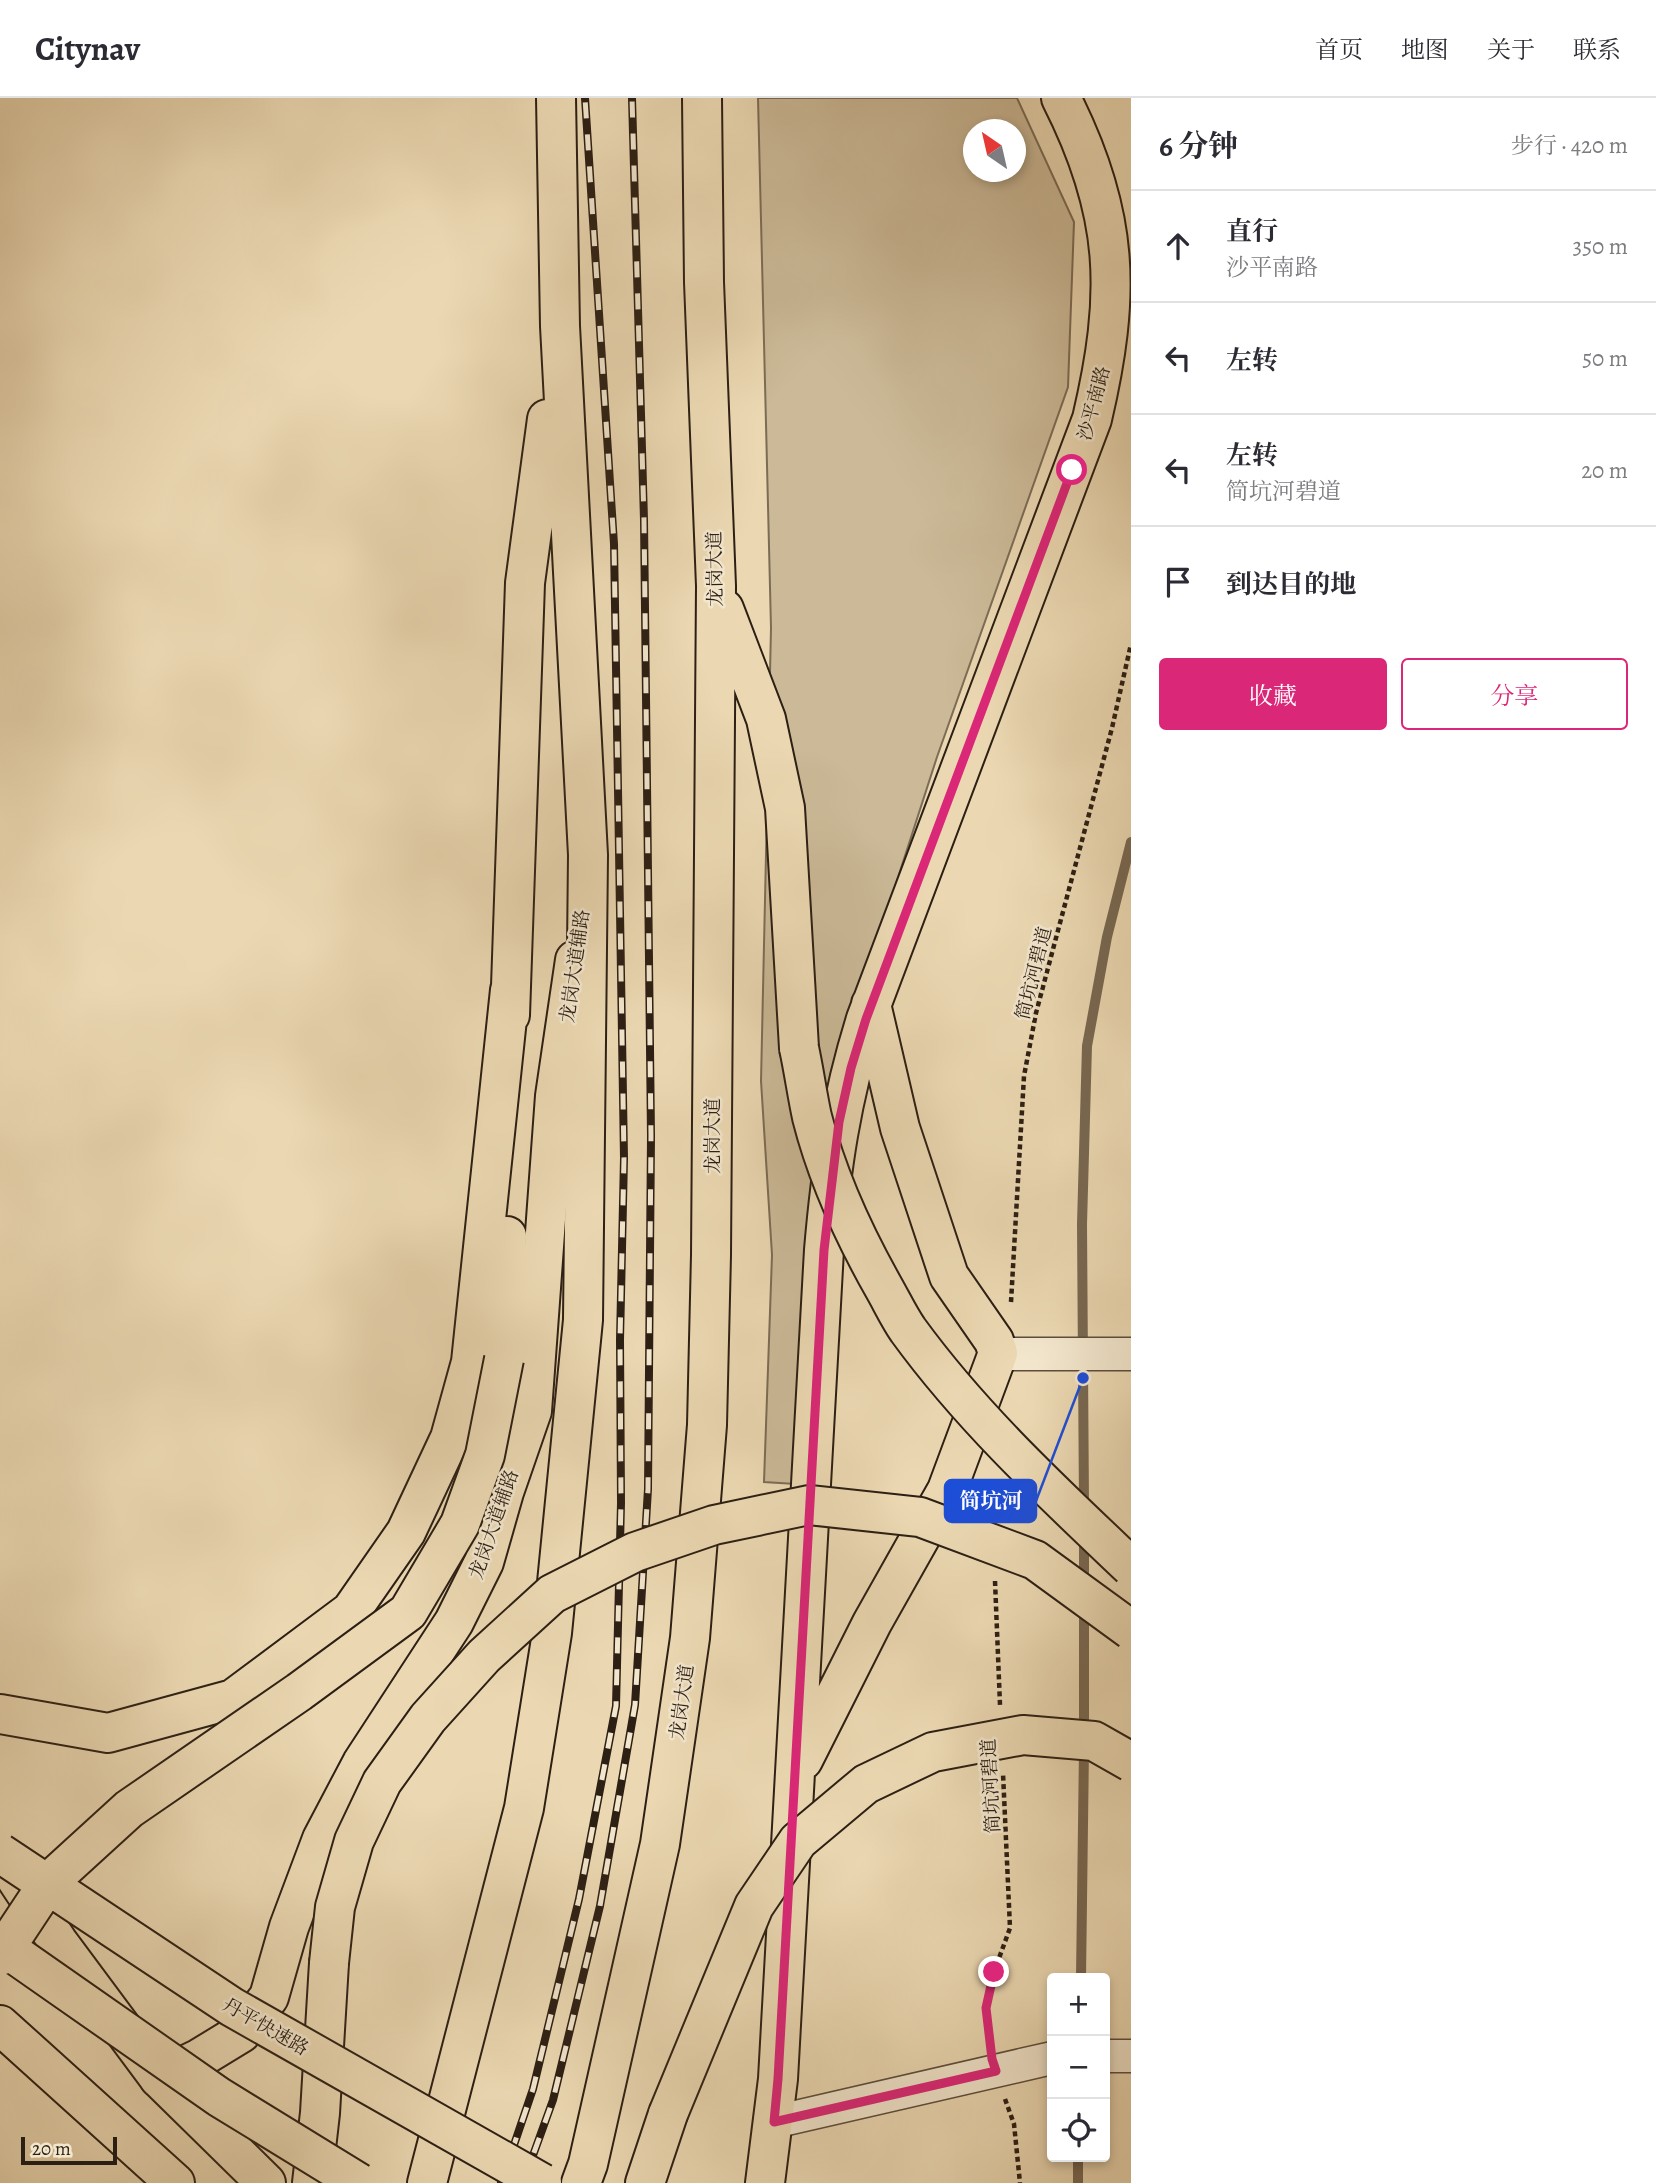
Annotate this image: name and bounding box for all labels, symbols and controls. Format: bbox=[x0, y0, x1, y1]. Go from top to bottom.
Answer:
text: Citynav bbox=[35, 26, 140, 71]
text: 首页 bbox=[1315, 34, 1363, 66]
text: 地图 bbox=[1401, 34, 1449, 66]
text: 关于 bbox=[1487, 34, 1535, 66]
text: 联系 bbox=[1573, 34, 1621, 66]
north arrow bbox=[963, 119, 1026, 182]
text: 6 分钟 bbox=[1159, 126, 1238, 166]
text: 步行 · 420 m bbox=[1511, 130, 1628, 161]
text: 直行 bbox=[1226, 214, 1278, 249]
icon: ahead bbox=[1159, 227, 1197, 265]
text: 350 m bbox=[1573, 231, 1628, 262]
text: 沙平南路 bbox=[1226, 252, 1318, 283]
icon: left bbox=[1159, 339, 1197, 377]
text: 左转 bbox=[1226, 343, 1278, 378]
text: 50 m bbox=[1582, 343, 1628, 374]
street label: 沙平南路 bbox=[1072, 363, 1116, 443]
text: 左转 bbox=[1226, 438, 1278, 473]
icon: left bbox=[1159, 451, 1197, 489]
route start bbox=[1056, 454, 1087, 485]
text: 20 m bbox=[1581, 455, 1628, 486]
text: 简坑河碧道 bbox=[1226, 476, 1341, 507]
street label: 龙岗大道 bbox=[701, 531, 729, 607]
icon: arrive bbox=[1159, 563, 1197, 601]
text: 到达目的地 bbox=[1226, 567, 1356, 602]
button: 收藏 bbox=[1159, 658, 1387, 730]
button: 分享 bbox=[1401, 658, 1628, 730]
street label: 龙岗大道辅路 bbox=[554, 908, 596, 1024]
street label: 简坑河碧道 bbox=[1010, 924, 1058, 1022]
street label: 龙岗大道 bbox=[700, 1098, 726, 1174]
street label: 龙岗大道辅路 bbox=[463, 1466, 525, 1582]
callout: 简坑河 bbox=[945, 1480, 1036, 1522]
text: 简坑河 bbox=[960, 1487, 1023, 1515]
street label: 龙岗大道 bbox=[664, 1663, 700, 1742]
street label: 简坑河碧道 bbox=[976, 1738, 1006, 1834]
route end bbox=[978, 1956, 1009, 1987]
map controls bbox=[1047, 1973, 1110, 2162]
button: + bbox=[1047, 1973, 1110, 2036]
street label: 丹平快速路 bbox=[218, 1992, 313, 2062]
button: − bbox=[1047, 2036, 1110, 2099]
button: locate bbox=[1047, 2099, 1110, 2162]
scale bar bbox=[21, 2134, 117, 2166]
text: 20 m bbox=[32, 2136, 71, 2162]

